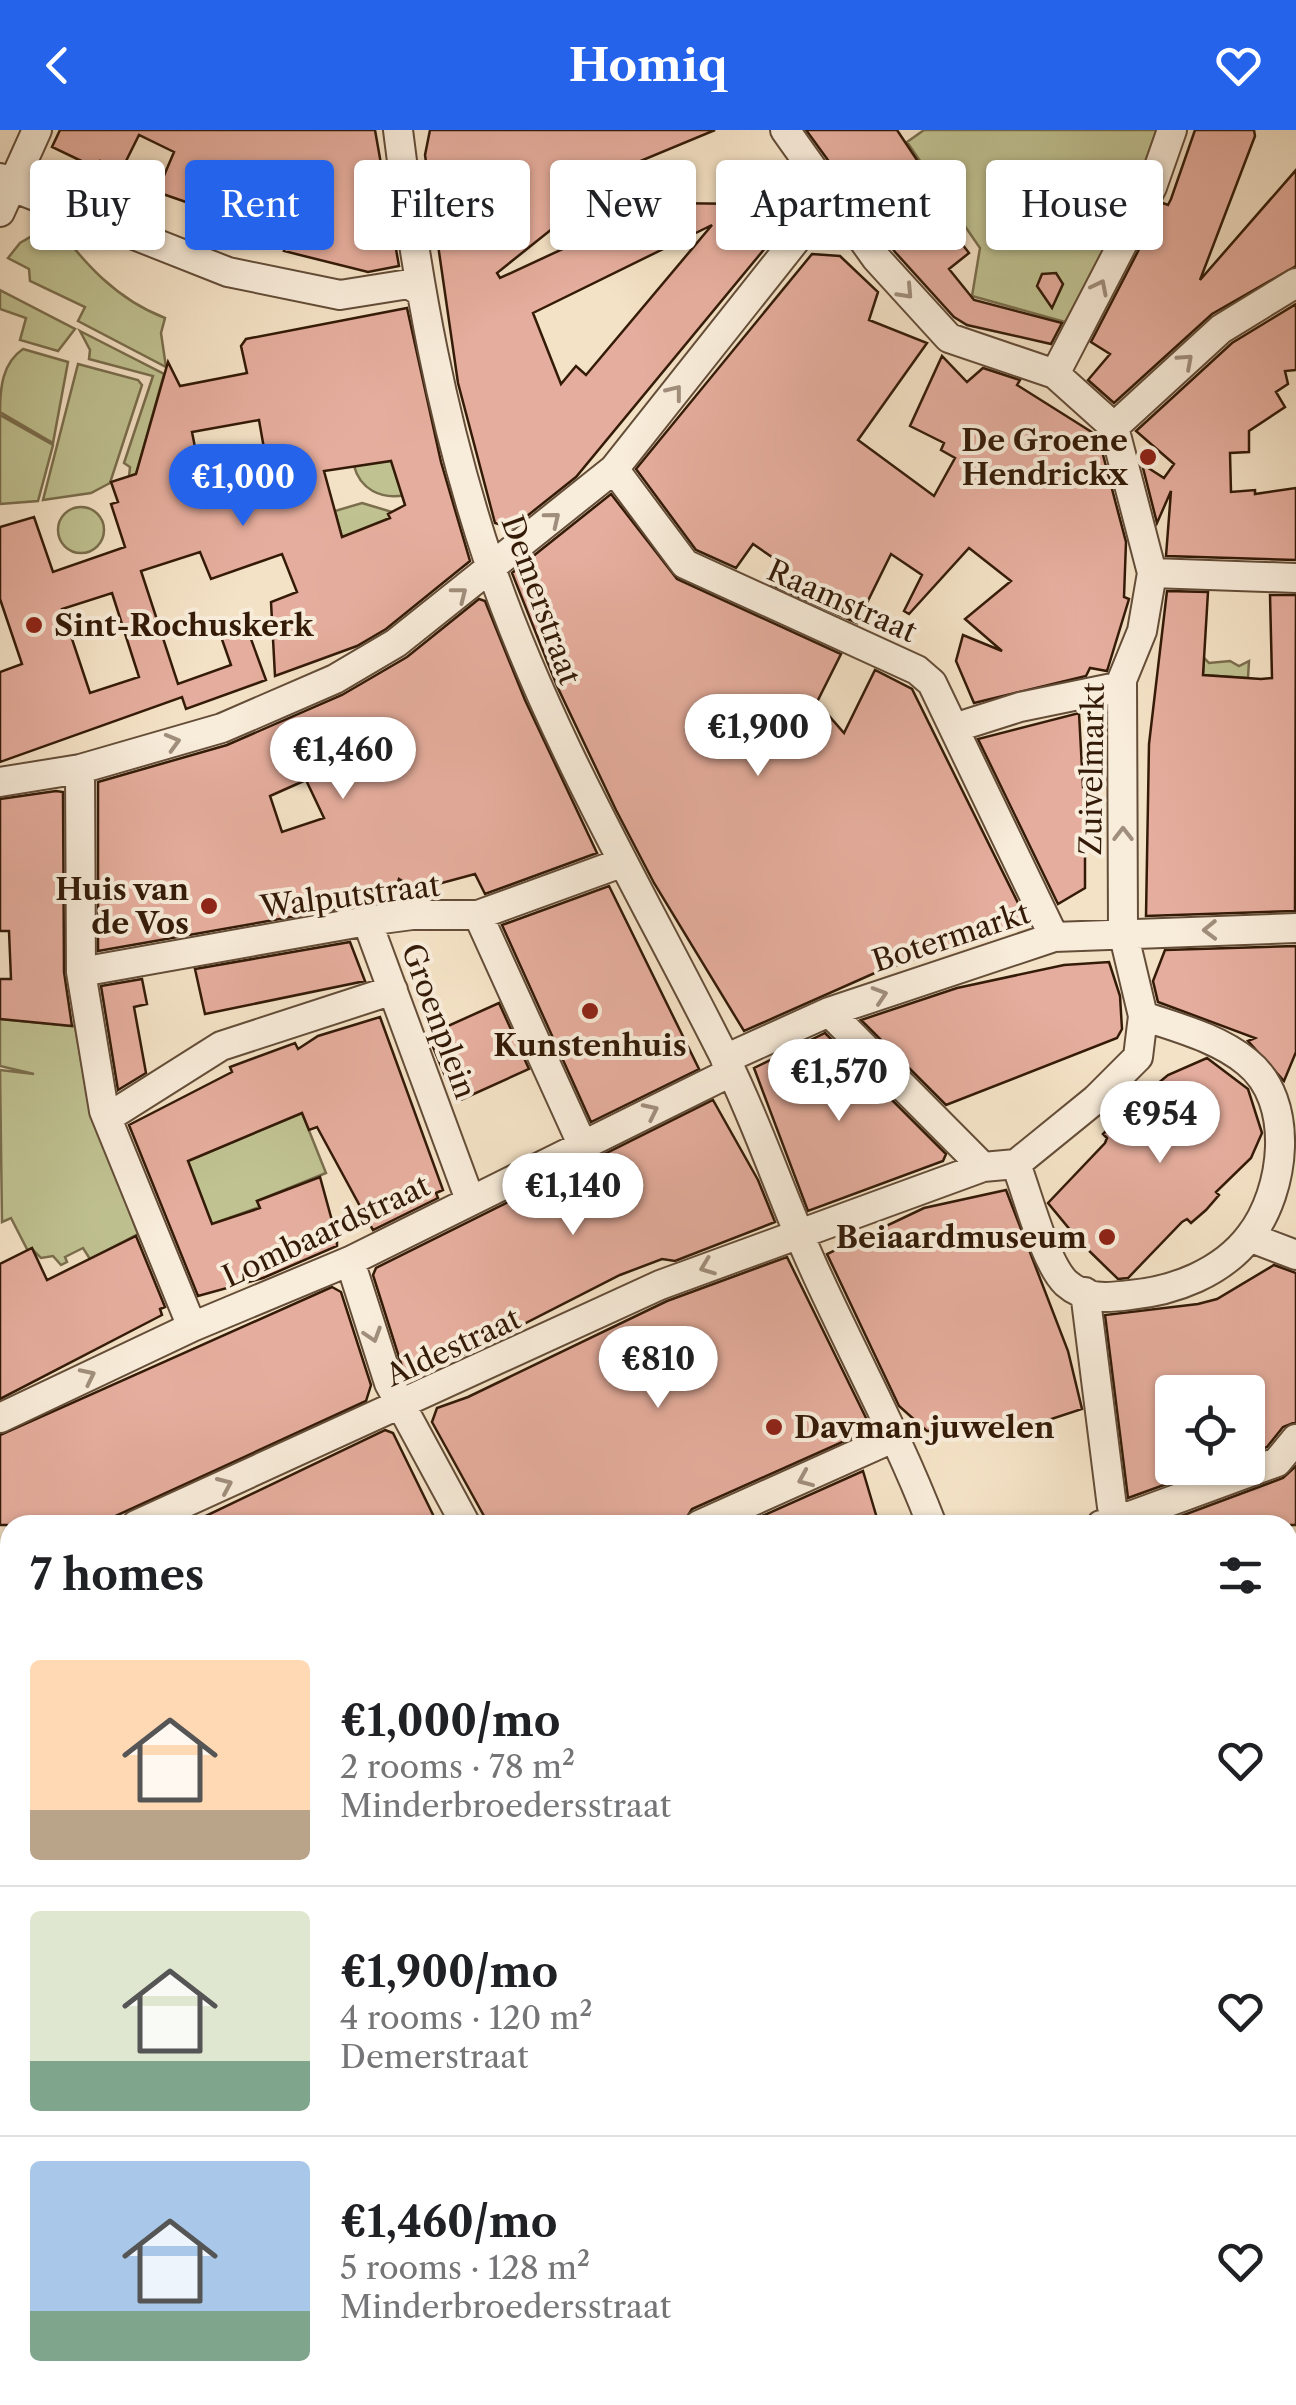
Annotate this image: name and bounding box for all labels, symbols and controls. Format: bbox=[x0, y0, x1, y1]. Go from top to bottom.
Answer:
text: Homiq bbox=[568, 37, 728, 93]
icon: back bbox=[30, 38, 85, 93]
icon: heart bbox=[1211, 38, 1266, 93]
chip: Buy bbox=[30, 160, 165, 250]
chip: Rent bbox=[185, 160, 334, 250]
chip: Filters bbox=[354, 160, 530, 250]
chip: New bbox=[550, 160, 696, 250]
chip: Apartment bbox=[716, 160, 966, 250]
chip: House bbox=[986, 160, 1163, 250]
one-way arrow bbox=[895, 280, 913, 299]
one-way arrow bbox=[1088, 280, 1107, 298]
one-way arrow bbox=[1174, 355, 1193, 373]
one-way arrow bbox=[663, 386, 681, 404]
place label: De Groene Hendrickx bbox=[961, 422, 1129, 493]
pin: €1,000 bbox=[162, 444, 324, 529]
marker: De Groene Hendrickx bbox=[1137, 446, 1159, 468]
text: €1,000 bbox=[191, 457, 295, 496]
street label: Demerstraat bbox=[493, 511, 589, 690]
one-way arrow bbox=[541, 513, 559, 531]
street label: Raamstraat bbox=[761, 552, 923, 651]
one-way arrow bbox=[448, 588, 466, 605]
place label: Sint-Rochuskerk bbox=[54, 607, 315, 644]
marker: Sint-Rochuskerk bbox=[23, 614, 45, 636]
street label: Zuivelmarkt bbox=[1072, 682, 1112, 856]
pin: €1,900 bbox=[677, 694, 839, 779]
text: €1,900 bbox=[707, 707, 809, 746]
pin: €1,460 bbox=[262, 717, 424, 802]
text: €1,460 bbox=[292, 730, 394, 769]
one-way arrow bbox=[164, 733, 181, 754]
one-way arrow bbox=[1112, 826, 1134, 842]
street label: Walputstraat bbox=[257, 867, 442, 925]
place label: Huis van de Vos bbox=[55, 871, 189, 942]
street label: Botermarkt bbox=[868, 894, 1035, 980]
marker: Huis van de Vos bbox=[198, 895, 220, 917]
one-way arrow bbox=[1201, 920, 1217, 941]
street label: Groenplein bbox=[394, 938, 484, 1104]
one-way arrow bbox=[871, 987, 888, 1007]
marker: Kunstenhuis bbox=[579, 1000, 601, 1022]
place label: Kunstenhuis bbox=[493, 1027, 687, 1064]
pin: €1,570 bbox=[758, 1039, 920, 1124]
text: €1,570 bbox=[790, 1052, 888, 1091]
pin: €954 bbox=[1101, 1081, 1219, 1166]
text: €954 bbox=[1122, 1094, 1198, 1133]
one-way arrow bbox=[641, 1103, 659, 1123]
pin: €1,140 bbox=[492, 1153, 654, 1238]
text: €1,140 bbox=[524, 1166, 622, 1205]
street label: Lombaardstraat bbox=[216, 1167, 436, 1295]
place label: Beiaardmuseum bbox=[836, 1219, 1087, 1256]
marker: Beiaardmuseum bbox=[1096, 1226, 1118, 1248]
one-way arrow bbox=[699, 1255, 716, 1276]
street label: Aldestraat bbox=[379, 1300, 527, 1395]
one-way arrow bbox=[362, 1326, 382, 1343]
pin: €810 bbox=[599, 1326, 717, 1411]
text: €810 bbox=[621, 1339, 695, 1378]
one-way arrow bbox=[78, 1369, 96, 1389]
map controls bbox=[1155, 1375, 1265, 1485]
button: locate bbox=[1155, 1375, 1265, 1485]
place label: Davman juwelen bbox=[794, 1409, 1055, 1446]
marker: Davman juwelen bbox=[763, 1416, 785, 1438]
one-way arrow bbox=[797, 1468, 815, 1488]
one-way arrow bbox=[215, 1477, 233, 1497]
icon: filters bbox=[1213, 1548, 1268, 1603]
text: 7 homes bbox=[30, 1549, 204, 1601]
text: €1,000/mo bbox=[340, 1695, 560, 1747]
icon: home bbox=[110, 1700, 230, 1820]
icon: heart bbox=[1213, 1733, 1268, 1788]
text: 2 rooms · 78 m² bbox=[340, 1747, 575, 1786]
text: Minderbroedersstraat bbox=[340, 1786, 671, 1825]
text: €1,900/mo bbox=[340, 1946, 558, 1998]
icon: home bbox=[110, 1951, 230, 2071]
icon: heart bbox=[1213, 1984, 1268, 2039]
text: 4 rooms · 120 m² bbox=[340, 1998, 593, 2037]
text: Demerstraat bbox=[340, 2037, 529, 2076]
text: €1,460/mo bbox=[340, 2196, 557, 2248]
icon: home bbox=[110, 2201, 230, 2321]
icon: heart bbox=[1213, 2234, 1268, 2289]
text: 5 rooms · 128 m² bbox=[340, 2248, 590, 2287]
text: Minderbroedersstraat bbox=[340, 2287, 671, 2326]

